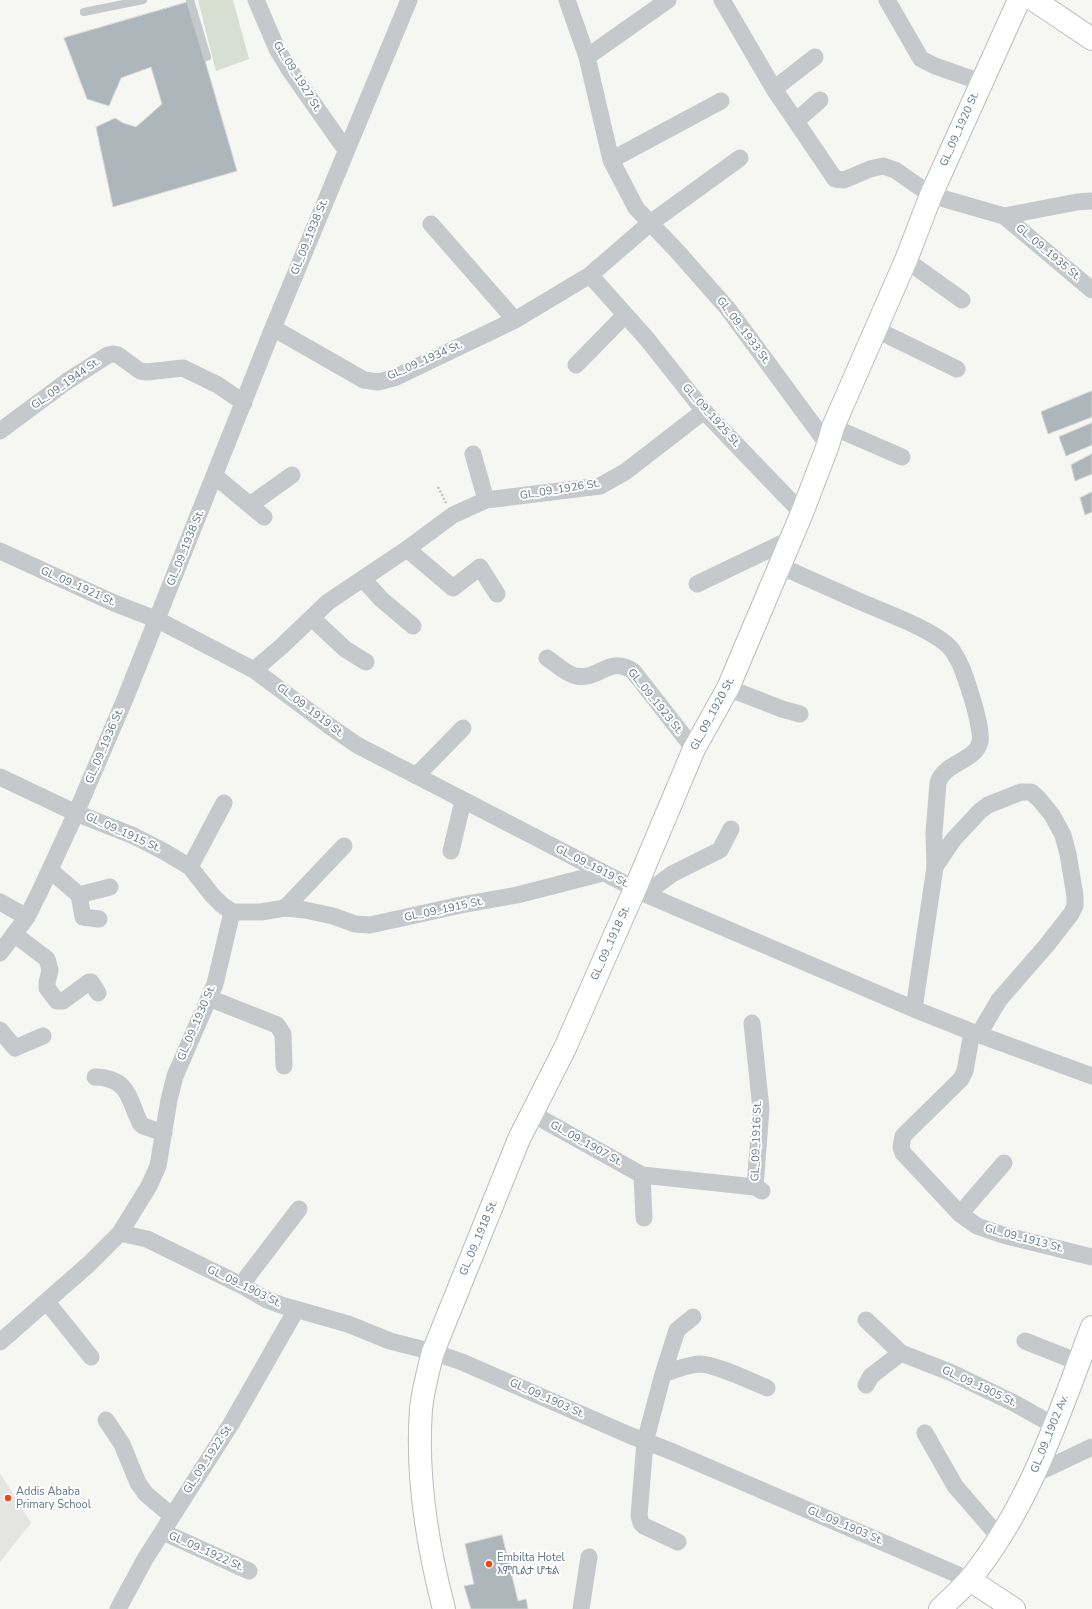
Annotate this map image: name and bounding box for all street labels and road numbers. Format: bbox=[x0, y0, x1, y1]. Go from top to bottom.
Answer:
street label: GL_09_1927 St. bbox=[270, 39, 324, 115]
street label: GL_09_1920 St. bbox=[938, 89, 982, 169]
street label: GL_09_1938 St. bbox=[289, 197, 331, 277]
street label: GL_09_1935 St. bbox=[1013, 222, 1083, 284]
street label: GL_09_1933 St. bbox=[713, 295, 773, 367]
street label: GL_09_1934 St. bbox=[385, 339, 465, 383]
street label: GL_09_1944 St. bbox=[29, 355, 103, 413]
street label: GL_09_1925 St. bbox=[679, 382, 743, 450]
street label: GL_09_1926 St. bbox=[519, 477, 601, 503]
street label: GL_09_1938 St. bbox=[165, 508, 207, 588]
street label: GL_09_1921 St. bbox=[38, 565, 118, 609]
street label: GL_09_1923 St. bbox=[624, 666, 686, 738]
street label: GL_09_1920 St. bbox=[688, 675, 738, 753]
street label: GL_09_1919 St. bbox=[274, 681, 346, 741]
street label: GL_09_1936 St. bbox=[83, 706, 127, 786]
street label: GL_09_1915 St. bbox=[83, 811, 163, 855]
street label: GL_09_1919 St. bbox=[553, 843, 631, 891]
street label: GL_09_1915 St. bbox=[403, 895, 485, 925]
street label: GL_09_1918 St. bbox=[589, 903, 633, 983]
street label: GL_09_1930 St. bbox=[175, 983, 219, 1063]
street label: GL_09_1916 St. bbox=[749, 1100, 765, 1182]
street label: GL_09_1907 St. bbox=[547, 1119, 625, 1169]
street label: GL_09_1918 St. bbox=[457, 1198, 501, 1278]
street label: GL_09_1913 St. bbox=[983, 1222, 1065, 1256]
street label: GL_09_1903 St. bbox=[205, 1263, 283, 1311]
street label: GL_09_1905 St. bbox=[940, 1364, 1018, 1410]
street label: GL_09_1903 St. bbox=[507, 1377, 587, 1421]
street label: GL_09_1902 Av. bbox=[1028, 1393, 1072, 1475]
street label: GL_09_1922 St bbox=[181, 1424, 235, 1496]
street label: GL_09_1903 St. bbox=[805, 1504, 885, 1548]
street label: GL_09_1922 St. bbox=[166, 1530, 246, 1574]

